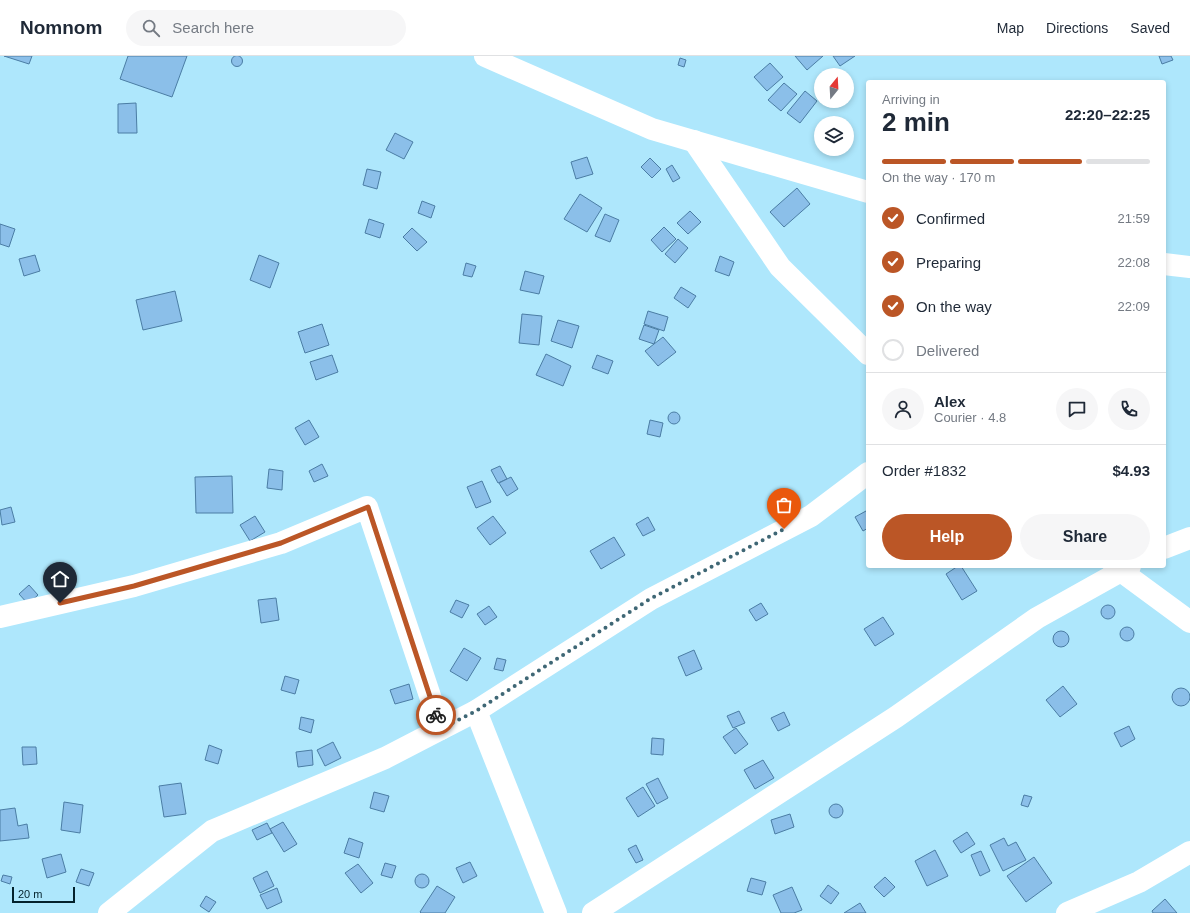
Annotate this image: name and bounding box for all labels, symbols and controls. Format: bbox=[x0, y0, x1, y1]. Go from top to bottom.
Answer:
search box bbox=[126, 10, 406, 46]
text: Nomnom bbox=[20, 17, 102, 38]
icon: search bbox=[140, 17, 162, 39]
text: Search here bbox=[172, 19, 254, 36]
text: Map bbox=[997, 20, 1024, 36]
text: Directions bbox=[1046, 20, 1108, 36]
text: Saved bbox=[1130, 20, 1170, 36]
north arrow bbox=[814, 68, 854, 108]
map controls bbox=[814, 68, 854, 156]
text: Arriving in bbox=[882, 92, 940, 107]
text: 22:20–22:25 bbox=[1065, 106, 1150, 123]
text: 2 min bbox=[882, 107, 950, 137]
button: layers bbox=[814, 116, 854, 156]
text: On the way · 170 m bbox=[882, 170, 995, 185]
icon: check bbox=[882, 207, 904, 229]
text: Confirmed bbox=[916, 210, 985, 227]
text: 21:59 bbox=[1117, 211, 1150, 226]
icon: check bbox=[882, 251, 904, 273]
text: Preparing bbox=[916, 254, 981, 271]
text: 22:08 bbox=[1117, 255, 1150, 270]
icon: check bbox=[882, 295, 904, 317]
text: On the way bbox=[916, 298, 992, 315]
text: 22:09 bbox=[1117, 299, 1150, 314]
text: Delivered bbox=[916, 342, 979, 359]
button: person bbox=[882, 388, 924, 430]
button: chat bbox=[1056, 388, 1098, 430]
button: phone bbox=[1108, 388, 1150, 430]
text: Alex bbox=[934, 393, 966, 410]
text: Courier · 4.8 bbox=[934, 410, 1006, 425]
text: Order #1832 bbox=[882, 462, 966, 479]
text: $4.93 bbox=[1112, 462, 1150, 479]
pin bbox=[767, 488, 801, 529]
icon: bag bbox=[773, 494, 795, 516]
button: Help bbox=[882, 514, 1012, 560]
button: Share bbox=[1020, 514, 1150, 560]
pin bbox=[43, 562, 77, 603]
icon: home bbox=[49, 568, 71, 590]
courier bbox=[416, 695, 456, 735]
icon: bike bbox=[425, 704, 447, 726]
scale bar bbox=[12, 885, 75, 904]
text: 20 m bbox=[18, 888, 42, 900]

